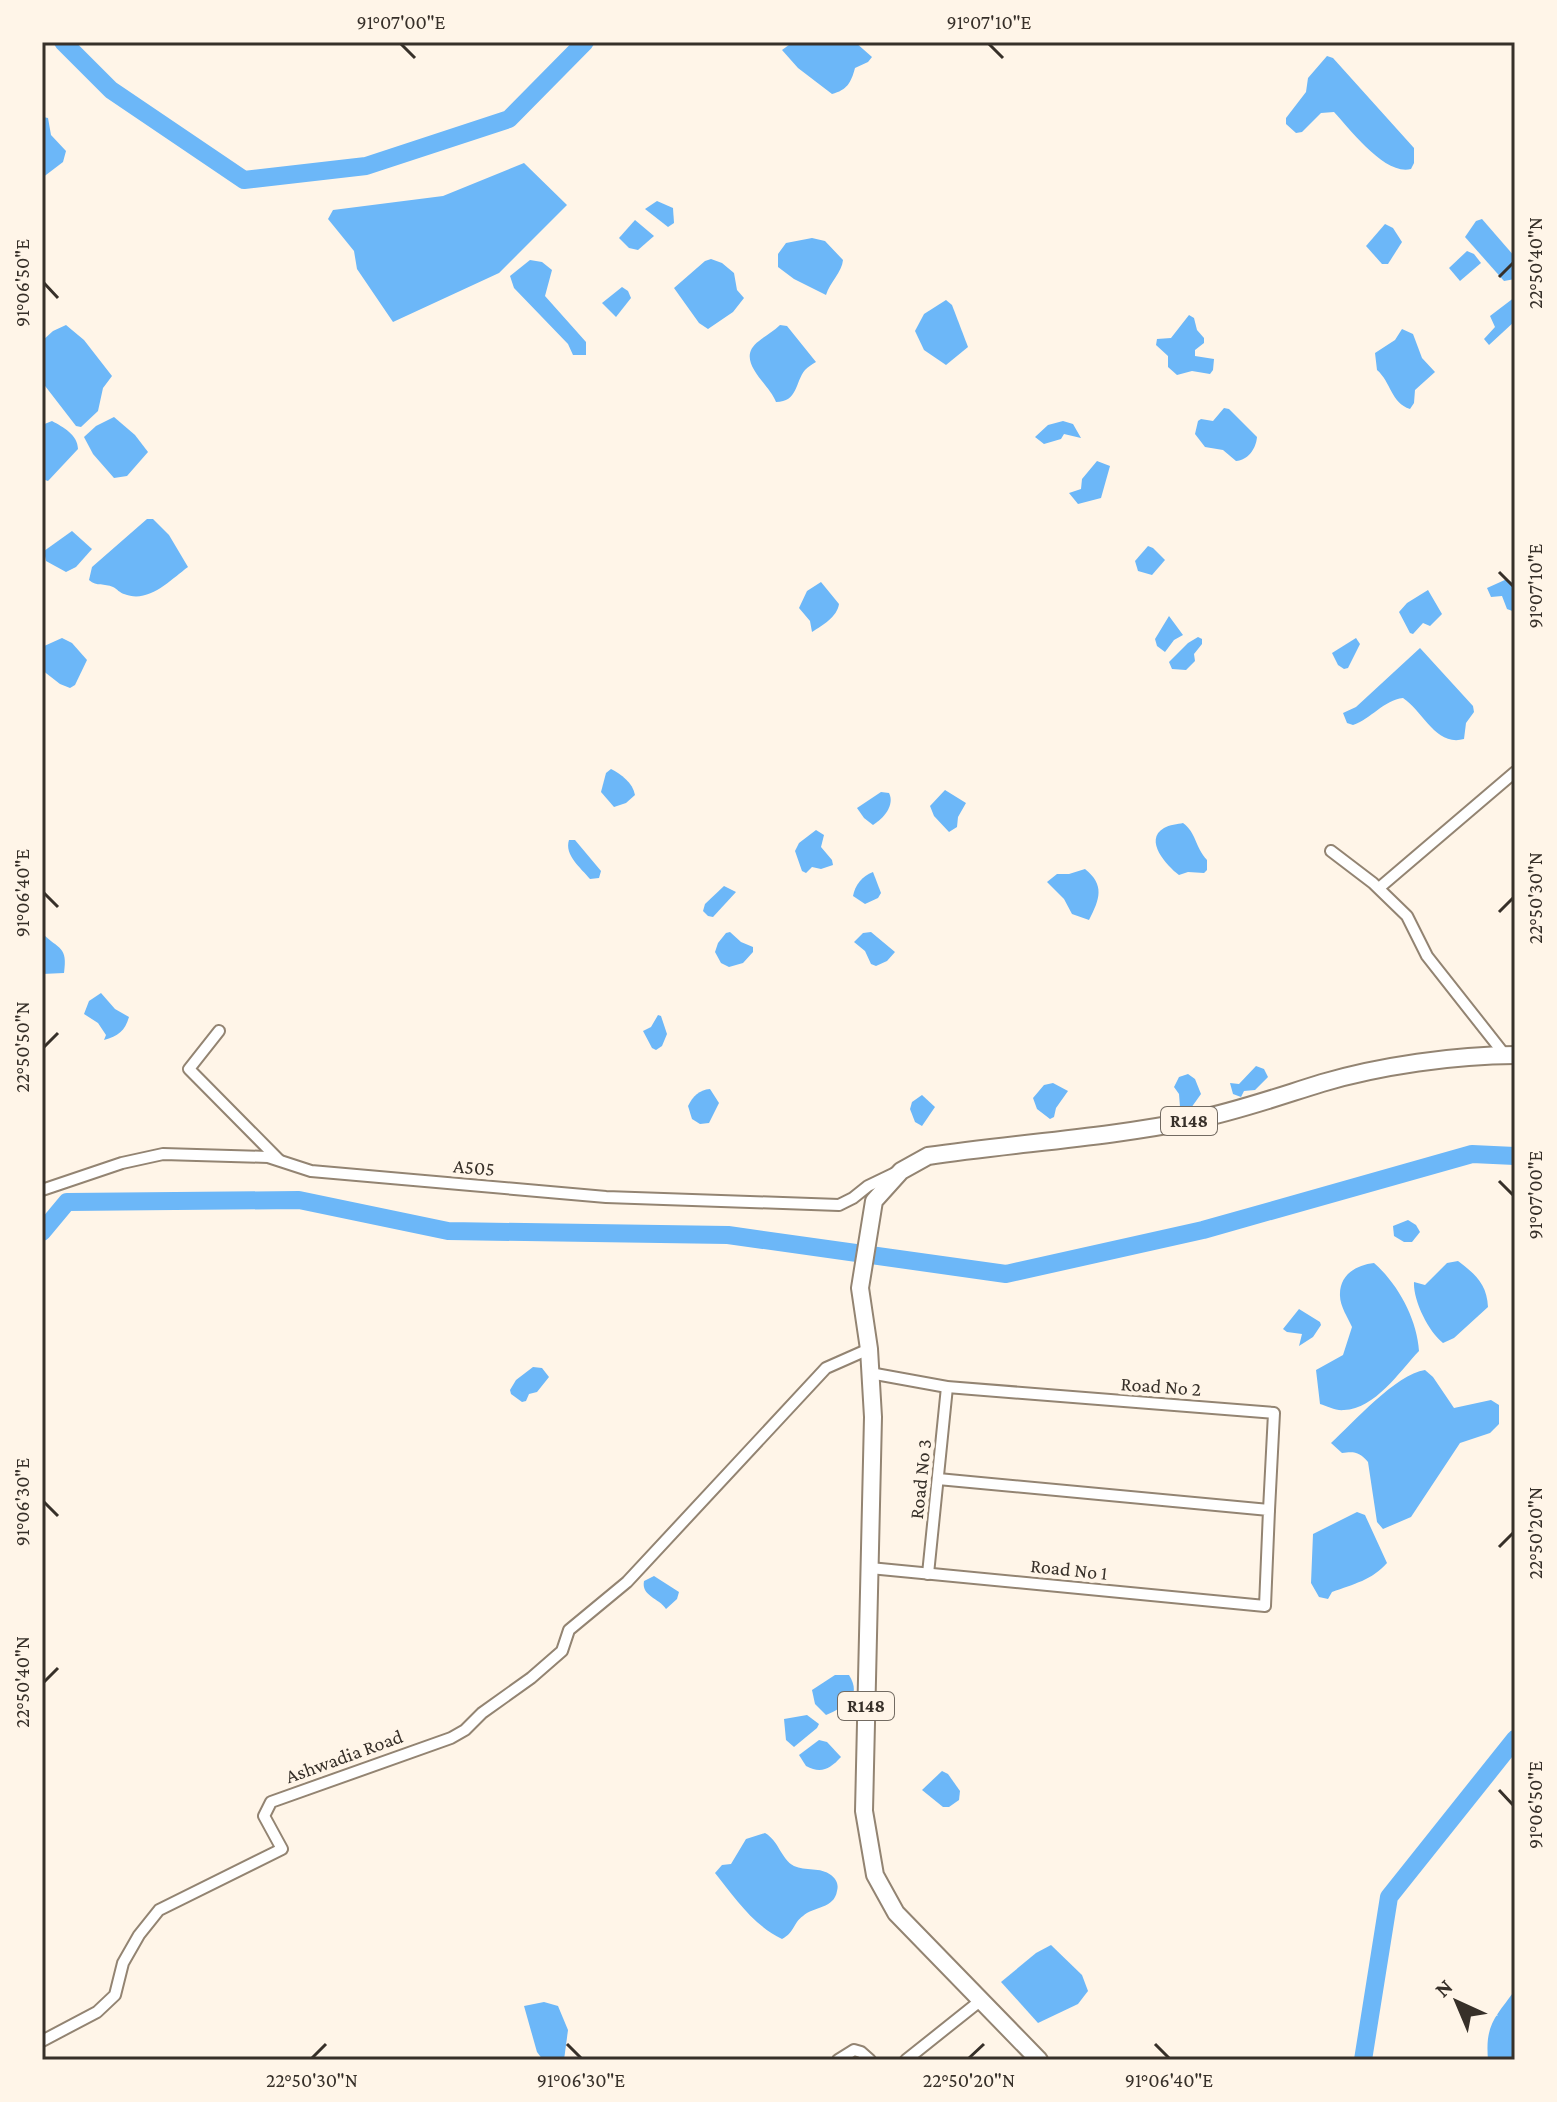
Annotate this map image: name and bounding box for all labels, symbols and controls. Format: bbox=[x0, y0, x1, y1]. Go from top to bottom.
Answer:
text: 91°07'00"E bbox=[357, 11, 446, 33]
text: 91°07'10"E bbox=[947, 11, 1032, 33]
text: 22°50'40"N bbox=[1524, 217, 1546, 309]
text: 91°06'50"E bbox=[11, 239, 33, 327]
text: 91°07'10"E bbox=[1524, 543, 1546, 628]
text: 91°06'40"E bbox=[11, 849, 33, 937]
text: 22°50'30"N bbox=[1524, 852, 1546, 944]
text: 22°50'50"N bbox=[11, 1001, 33, 1093]
road number: R148 bbox=[1161, 1107, 1217, 1135]
text: 91°07'00"E bbox=[1524, 1150, 1546, 1239]
street label: A505 bbox=[452, 1154, 496, 1180]
street label: Road No 2 bbox=[1120, 1372, 1202, 1400]
street label: Road No 3 bbox=[905, 1438, 935, 1520]
text: 91°06'30"E bbox=[11, 1458, 33, 1546]
text: 22°50'20"N bbox=[1524, 1487, 1546, 1579]
street label: Road No 1 bbox=[1029, 1554, 1109, 1584]
text: 22°50'40"N bbox=[11, 1636, 33, 1728]
road number: R148 bbox=[838, 1692, 894, 1720]
street label: Ashwadia Road bbox=[282, 1724, 406, 1787]
text: 91°06'50"E bbox=[1524, 1761, 1546, 1849]
north arrow bbox=[1417, 1962, 1497, 2042]
text: N bbox=[1429, 1974, 1458, 2002]
text: 22°50'30"N bbox=[266, 2069, 358, 2091]
text: 91°06'30"E bbox=[537, 2069, 625, 2091]
text: 22°50'20"N bbox=[923, 2069, 1015, 2091]
text: 91°06'40"E bbox=[1125, 2069, 1213, 2091]

